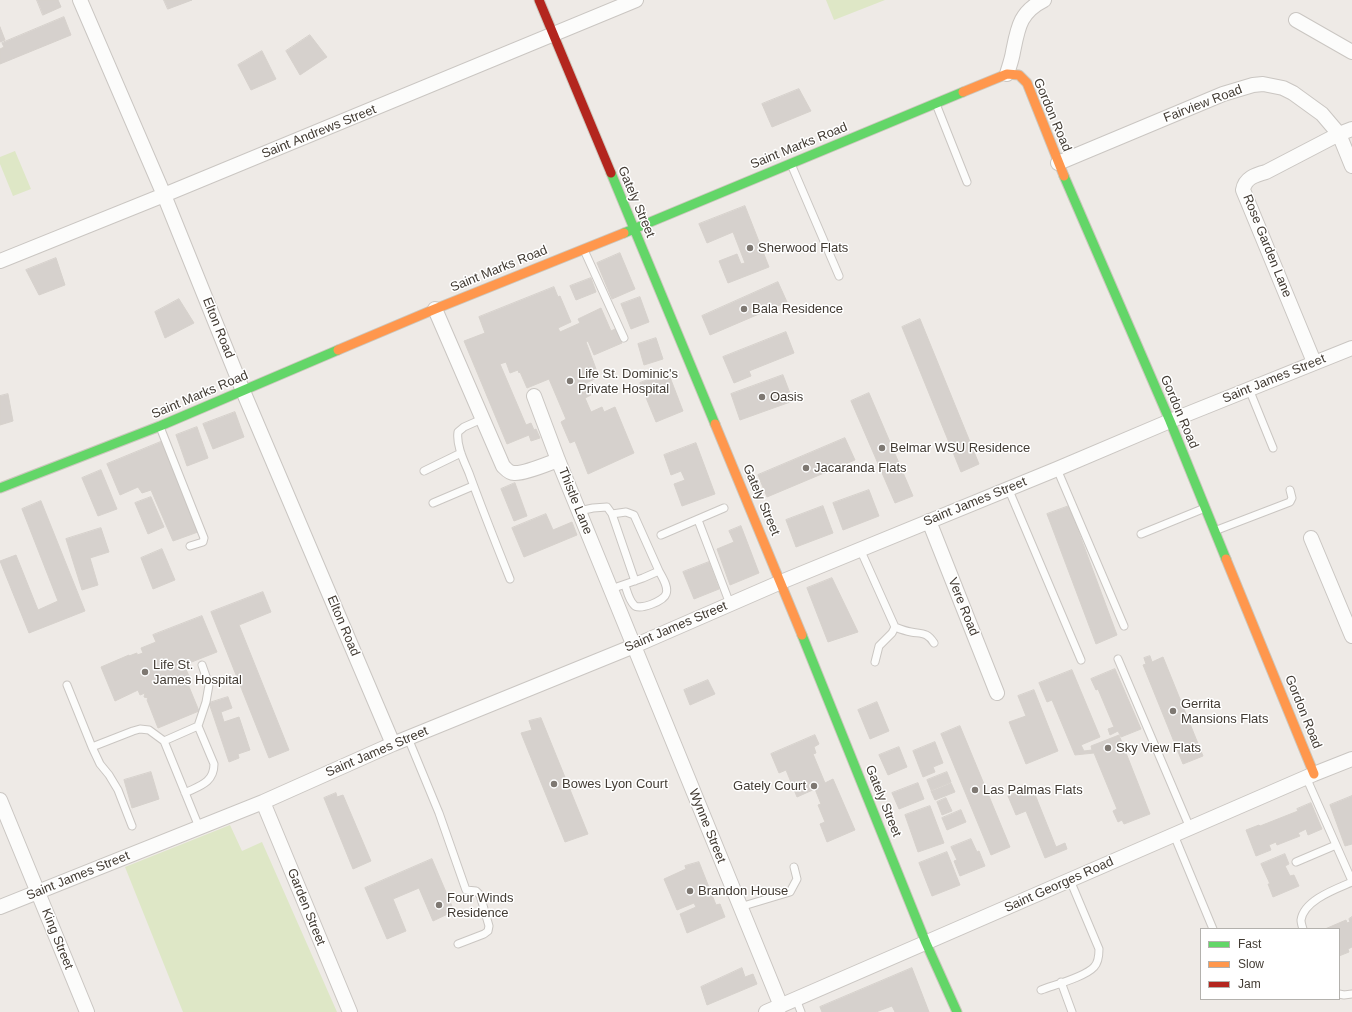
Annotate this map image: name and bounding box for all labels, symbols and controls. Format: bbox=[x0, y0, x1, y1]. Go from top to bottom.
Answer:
street label: Gordon Road bbox=[1030, 76, 1074, 154]
street label: Fairview Road bbox=[1161, 82, 1245, 126]
street label: Saint Andrews Street bbox=[259, 102, 379, 162]
street label: Saint Marks Road bbox=[748, 119, 850, 173]
street label: Gately Street bbox=[614, 164, 658, 240]
street label: Rose Garden Lane bbox=[1239, 192, 1295, 300]
place label: Sherwood Flats bbox=[758, 240, 848, 256]
street label: Saint Marks Road bbox=[448, 242, 550, 296]
marker: Sherwood Flats bbox=[745, 243, 755, 253]
street label: Elton Road bbox=[199, 295, 237, 361]
place label: Bala Residence bbox=[752, 301, 843, 317]
marker: Bala Residence bbox=[739, 304, 749, 314]
street label: Saint James Street bbox=[1220, 351, 1328, 407]
place label: Life St. Dominic's Private Hospital bbox=[578, 366, 678, 397]
street label: Saint Marks Road bbox=[149, 368, 251, 422]
street label: Gordon Road bbox=[1157, 373, 1201, 451]
marker: Life St. Dominic's Private Hospital bbox=[565, 376, 575, 386]
place label: Oasis bbox=[770, 389, 803, 405]
marker: Oasis bbox=[757, 392, 767, 402]
place label: Belmar WSU Residence bbox=[890, 440, 1030, 456]
marker: Belmar WSU Residence bbox=[877, 443, 887, 453]
place label: Jacaranda Flats bbox=[814, 460, 906, 476]
street label: Gately Street bbox=[739, 462, 783, 538]
marker: Jacaranda Flats bbox=[801, 463, 811, 473]
street label: Thistle Lane bbox=[555, 465, 595, 537]
street label: Saint James Street bbox=[921, 474, 1029, 530]
street label: Vere Road bbox=[944, 576, 982, 638]
street label: Elton Road bbox=[323, 593, 363, 659]
street label: Saint James Street bbox=[622, 598, 730, 656]
place label: Life St. James Hospital bbox=[153, 657, 242, 688]
marker: Life St. James Hospital bbox=[140, 667, 150, 677]
street label: Gordon Road bbox=[1281, 673, 1325, 751]
place label: Gerrita Mansions Flats bbox=[1181, 696, 1268, 727]
marker: Gerrita Mansions Flats bbox=[1168, 706, 1178, 716]
street label: Saint James Street bbox=[323, 723, 431, 781]
place label: Sky View Flats bbox=[1116, 740, 1201, 756]
marker: Sky View Flats bbox=[1103, 743, 1113, 753]
street label: Gately Street bbox=[862, 763, 904, 839]
place label: Bowes Lyon Court bbox=[562, 776, 668, 792]
place label: Gately Court bbox=[733, 778, 806, 794]
marker: Bowes Lyon Court bbox=[549, 779, 559, 789]
marker: Gately Court bbox=[809, 781, 819, 791]
place label: Las Palmas Flats bbox=[983, 782, 1083, 798]
marker: Las Palmas Flats bbox=[970, 785, 980, 795]
street label: Wynne Street bbox=[685, 787, 729, 865]
street label: Saint James Street bbox=[24, 848, 132, 904]
street label: Saint Georges Road bbox=[1002, 854, 1116, 916]
street label: Garden Street bbox=[283, 866, 329, 948]
place label: Brandon House bbox=[698, 883, 788, 899]
marker: Brandon House bbox=[685, 886, 695, 896]
place label: Four Winds Residence bbox=[447, 890, 513, 921]
marker: Four Winds Residence bbox=[434, 900, 444, 910]
street label: King Street bbox=[38, 906, 76, 972]
legend bbox=[1200, 928, 1340, 1000]
text: Fast bbox=[1238, 937, 1261, 951]
text: Slow bbox=[1238, 957, 1264, 971]
text: Jam bbox=[1238, 977, 1261, 991]

